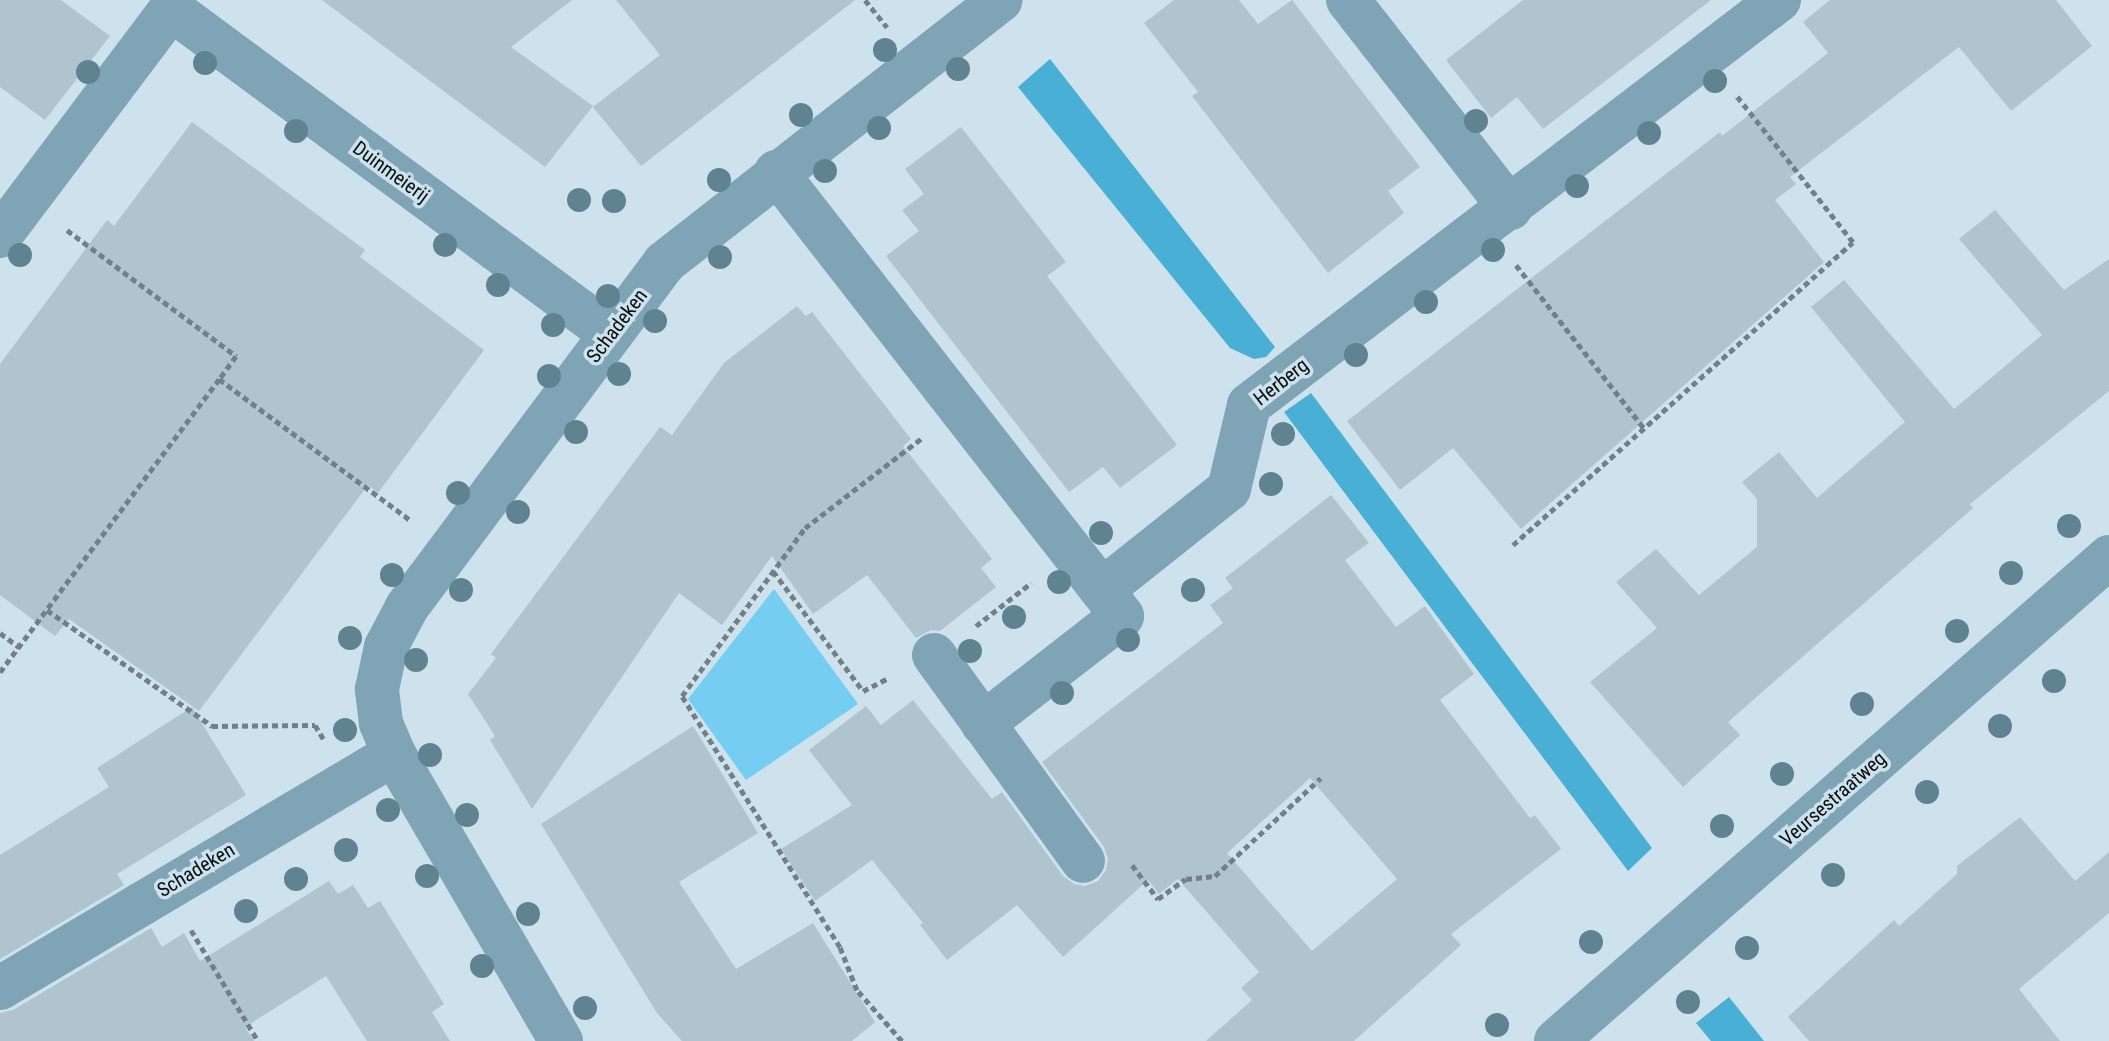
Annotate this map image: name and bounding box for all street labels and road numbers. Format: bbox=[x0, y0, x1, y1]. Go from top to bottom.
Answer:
street label: Duinmeierij bbox=[348, 136, 434, 208]
street label: Schadeken bbox=[582, 284, 652, 368]
street label: Herberg bbox=[1249, 353, 1313, 411]
street label: Veursestraatweg bbox=[1775, 746, 1891, 852]
street label: Schadeken bbox=[153, 838, 239, 902]

